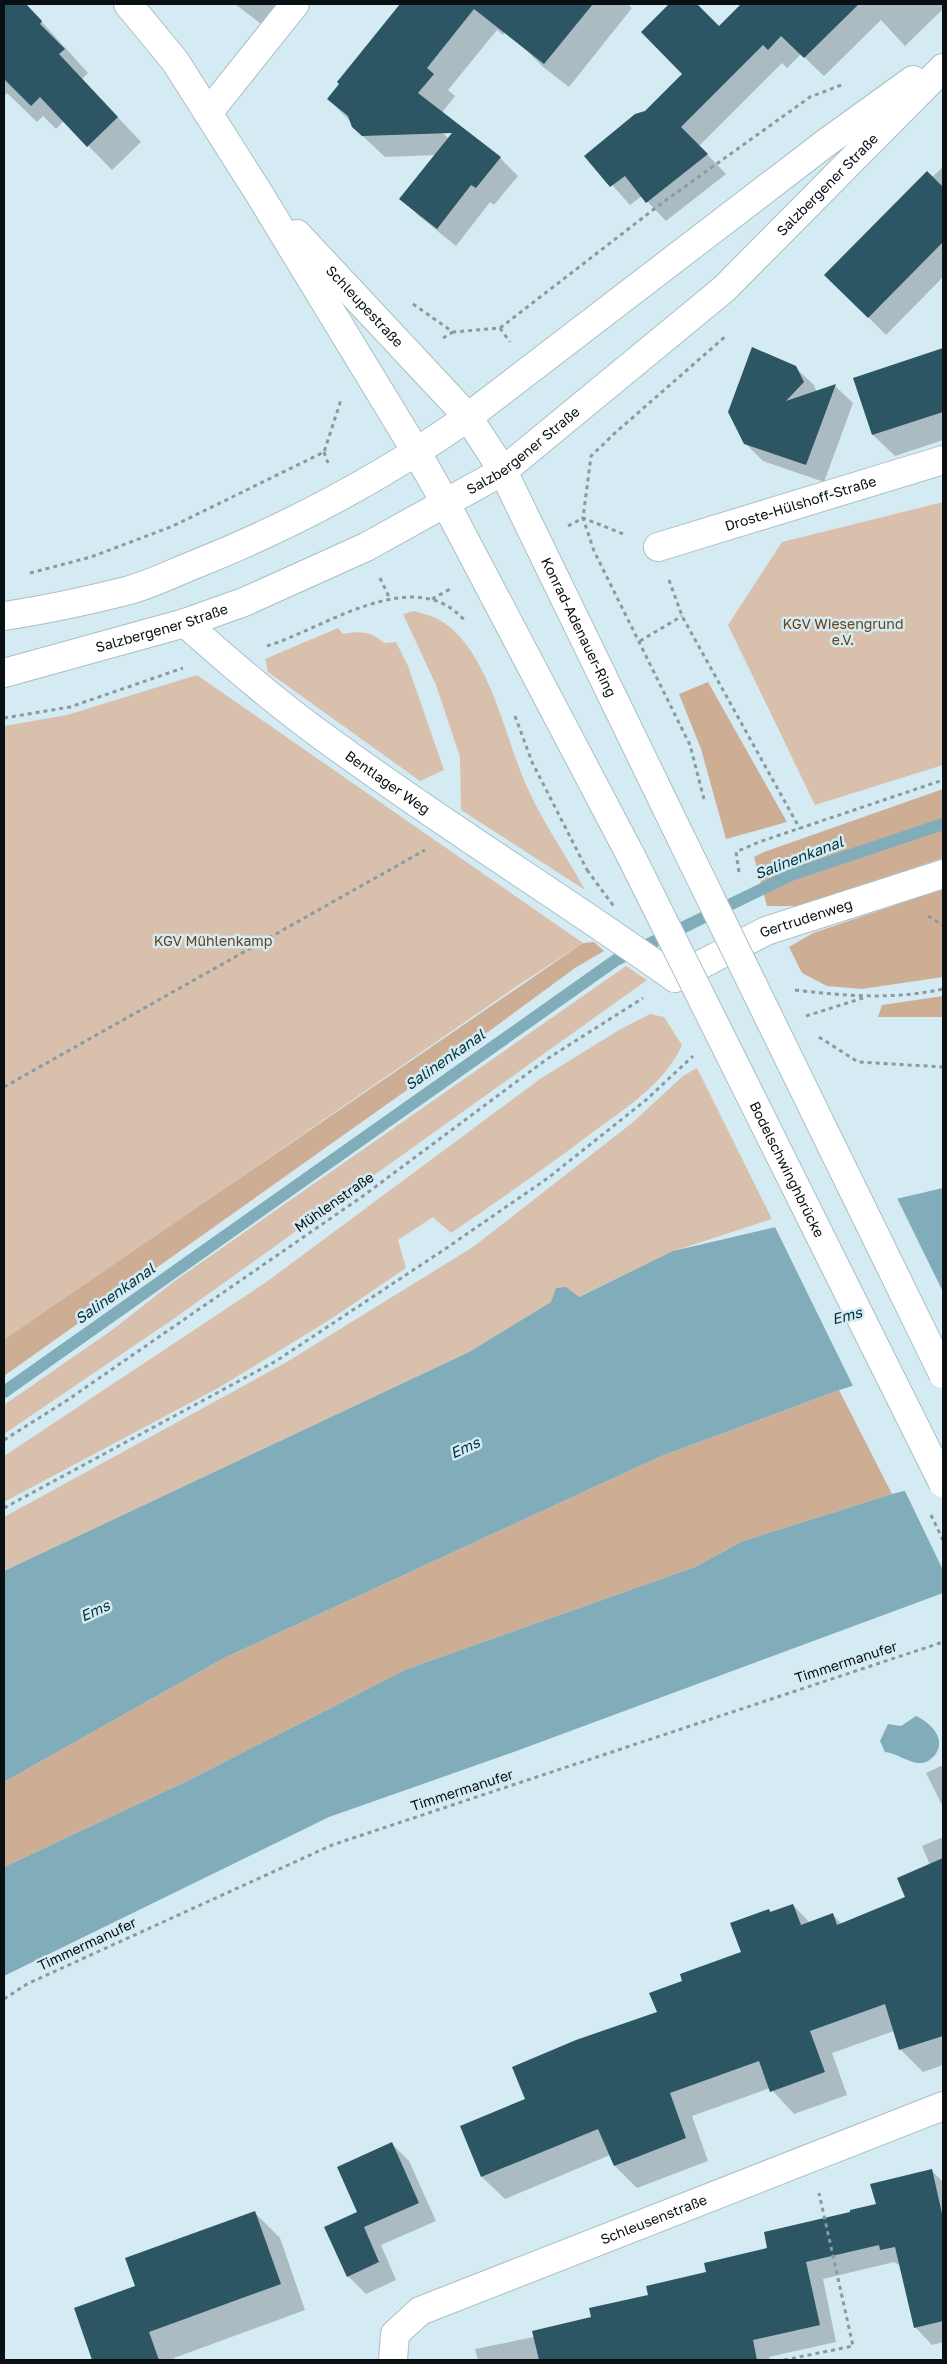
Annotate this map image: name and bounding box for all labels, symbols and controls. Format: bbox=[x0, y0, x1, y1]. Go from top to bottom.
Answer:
street label: Salzbergener Straße bbox=[773, 130, 881, 239]
street label: Schleupestraße bbox=[323, 262, 407, 350]
street label: Salzbergener Straße bbox=[463, 403, 583, 498]
street label: Droste-Hülshoff-Straße bbox=[723, 472, 878, 534]
street label: Konrad-Adenauer-Ring bbox=[538, 554, 620, 700]
street label: Salzbergener Straße bbox=[94, 600, 230, 655]
park label: KGV Wiesengrund e.V. bbox=[782, 615, 904, 648]
street label: Bentlager Weg bbox=[342, 747, 433, 817]
water label: Salinenkanal bbox=[752, 832, 847, 882]
street label: Gertrudenweg bbox=[756, 895, 854, 941]
park label: KGV Mühlenkamp bbox=[154, 932, 272, 949]
water label: Salinenkanal bbox=[401, 1024, 489, 1093]
street label: Bodelschwinghbrücke bbox=[746, 1098, 828, 1240]
street label: Mühlenstraße bbox=[291, 1168, 377, 1235]
water label: Salinenkanal bbox=[71, 1258, 159, 1327]
water label: Ems bbox=[830, 1302, 865, 1328]
water label: Ems bbox=[447, 1432, 483, 1461]
water label: Ems bbox=[77, 1595, 113, 1624]
street label: Timmermanufer bbox=[792, 1637, 900, 1686]
street label: Timmermanufer bbox=[408, 1765, 516, 1814]
street label: Timmermanufer bbox=[35, 1913, 139, 1974]
street label: Schleusenstraße bbox=[598, 2190, 709, 2247]

